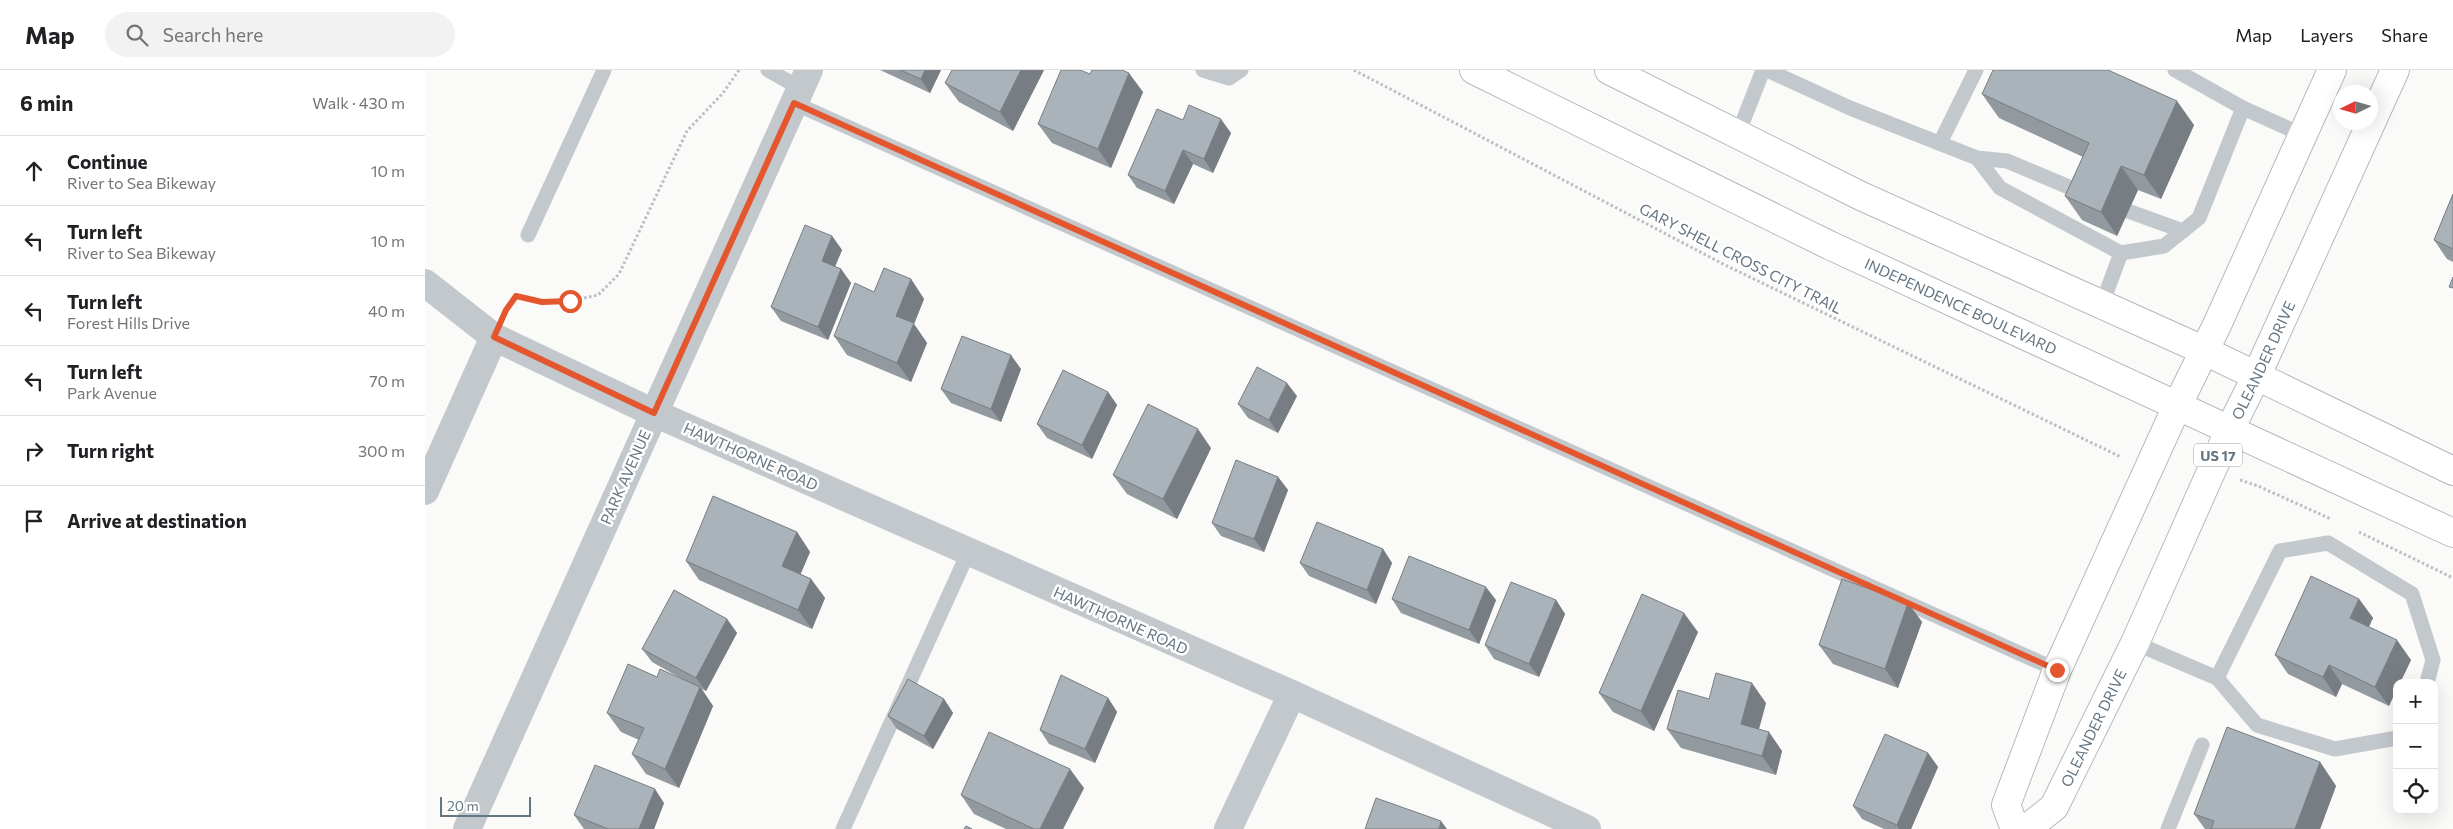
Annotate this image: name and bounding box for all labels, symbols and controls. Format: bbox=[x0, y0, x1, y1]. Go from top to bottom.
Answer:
search box bbox=[105, 12, 455, 57]
text: Map bbox=[25, 20, 75, 49]
icon: search bbox=[123, 21, 151, 49]
text: Search here bbox=[163, 23, 263, 46]
text: Map bbox=[2235, 24, 2272, 46]
text: Layers bbox=[2300, 24, 2353, 46]
text: Share bbox=[2381, 24, 2428, 46]
north arrow bbox=[2333, 85, 2378, 130]
text: 6 min bbox=[20, 90, 73, 115]
text: Walk · 430 m bbox=[312, 93, 405, 112]
text: Continue bbox=[67, 150, 147, 173]
icon: ahead bbox=[20, 157, 48, 185]
text: 10 m bbox=[371, 161, 405, 180]
text: River to Sea Bikeway bbox=[67, 173, 216, 192]
street label: GARY SHELL CROSS CITY TRAIL bbox=[1637, 199, 1846, 317]
text: Turn left bbox=[67, 220, 142, 243]
icon: left bbox=[20, 227, 48, 255]
text: 10 m bbox=[371, 231, 405, 250]
text: River to Sea Bikeway bbox=[67, 243, 216, 262]
street label: INDEPENDENCE BOULEVARD bbox=[1862, 254, 2060, 358]
text: Turn left bbox=[67, 290, 142, 313]
route start bbox=[559, 290, 582, 313]
icon: left bbox=[20, 297, 48, 325]
street label: OLEANDER DRIVE bbox=[2227, 298, 2298, 422]
text: 40 m bbox=[368, 301, 405, 320]
text: Forest Hills Drive bbox=[67, 313, 190, 332]
text: Turn left bbox=[67, 360, 142, 383]
icon: left bbox=[20, 367, 48, 395]
text: 70 m bbox=[369, 371, 405, 390]
text: Park Avenue bbox=[67, 383, 157, 402]
street label: HAWTHORNE ROAD bbox=[681, 418, 821, 494]
street label: PARK AVENUE bbox=[596, 427, 654, 527]
icon: right bbox=[20, 437, 48, 465]
text: Turn right bbox=[67, 439, 154, 462]
text: 300 m bbox=[358, 441, 405, 460]
road number: US 17 bbox=[2194, 444, 2242, 466]
icon: arrive bbox=[20, 507, 48, 535]
text: Arrive at destination bbox=[67, 509, 247, 532]
street label: HAWTHORNE ROAD bbox=[1051, 582, 1191, 658]
route end bbox=[2046, 659, 2069, 682]
street label: OLEANDER DRIVE bbox=[2057, 666, 2130, 790]
map controls bbox=[2393, 679, 2438, 814]
button: + bbox=[2393, 679, 2438, 724]
button: − bbox=[2393, 724, 2438, 769]
button: locate bbox=[2393, 769, 2438, 814]
scale bar bbox=[440, 794, 531, 817]
text: 20 m bbox=[447, 797, 479, 814]

